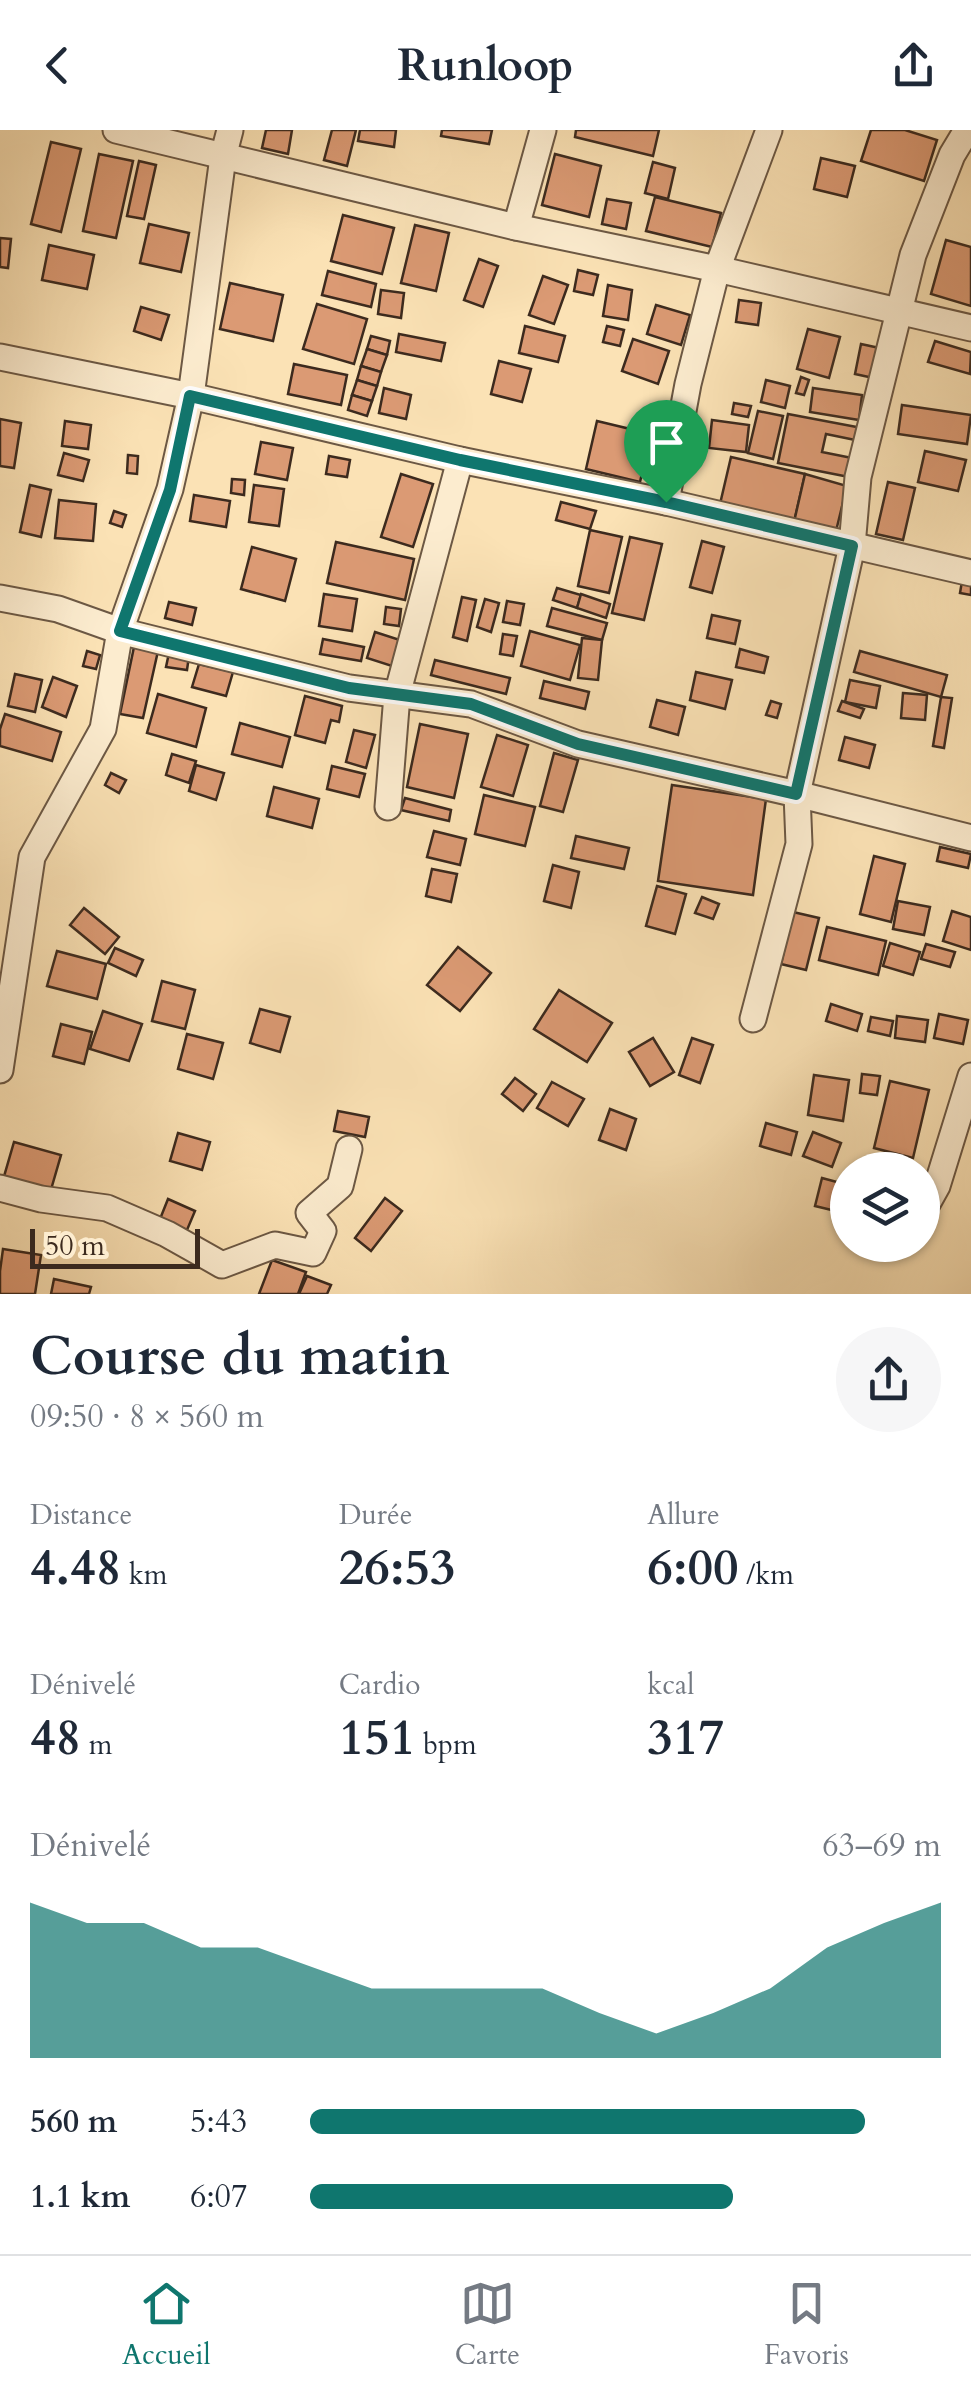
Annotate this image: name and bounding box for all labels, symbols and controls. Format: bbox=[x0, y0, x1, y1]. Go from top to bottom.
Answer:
text: Runloop bbox=[397, 35, 574, 96]
icon: back bbox=[30, 38, 85, 93]
icon: share bbox=[886, 38, 941, 93]
pin bbox=[624, 400, 709, 503]
icon: arrive bbox=[639, 415, 694, 470]
map controls bbox=[830, 1152, 940, 1262]
button: layers bbox=[830, 1152, 940, 1262]
scale bar bbox=[30, 1224, 200, 1268]
text: 50 m bbox=[45, 1227, 105, 1265]
text: Course du matin bbox=[30, 1320, 450, 1394]
button: share bbox=[836, 1327, 941, 1432]
text: 09:50 · 8 × 560 m bbox=[30, 1395, 264, 1439]
text: Distance bbox=[30, 1496, 132, 1534]
text: Durée bbox=[339, 1496, 412, 1534]
text: Allure bbox=[647, 1496, 720, 1534]
text: 4.48 bbox=[30, 1534, 121, 1602]
text: 26:53 bbox=[339, 1534, 456, 1602]
text: 6:00 bbox=[647, 1534, 739, 1602]
text: km bbox=[121, 1556, 168, 1594]
text: /km bbox=[739, 1556, 794, 1594]
text: Dénivelé bbox=[30, 1666, 136, 1704]
text: Cardio bbox=[339, 1666, 420, 1704]
text: kcal bbox=[647, 1666, 694, 1704]
text: 48 bbox=[30, 1704, 81, 1772]
text: 151 bbox=[339, 1704, 416, 1772]
text: 317 bbox=[647, 1704, 724, 1772]
text: m bbox=[81, 1726, 112, 1764]
text: bpm bbox=[416, 1726, 477, 1764]
text: Dénivelé bbox=[30, 1824, 151, 1868]
text: 63–69 m bbox=[822, 1824, 941, 1868]
text: 560 m bbox=[30, 2100, 117, 2144]
text: 5:43 bbox=[190, 2100, 247, 2144]
text: 1.1 km bbox=[30, 2175, 130, 2219]
text: 6:07 bbox=[190, 2175, 247, 2219]
tab: Accueil bbox=[122, 2276, 211, 2374]
tab: Carte bbox=[455, 2276, 520, 2374]
tab: Favoris bbox=[764, 2276, 849, 2374]

